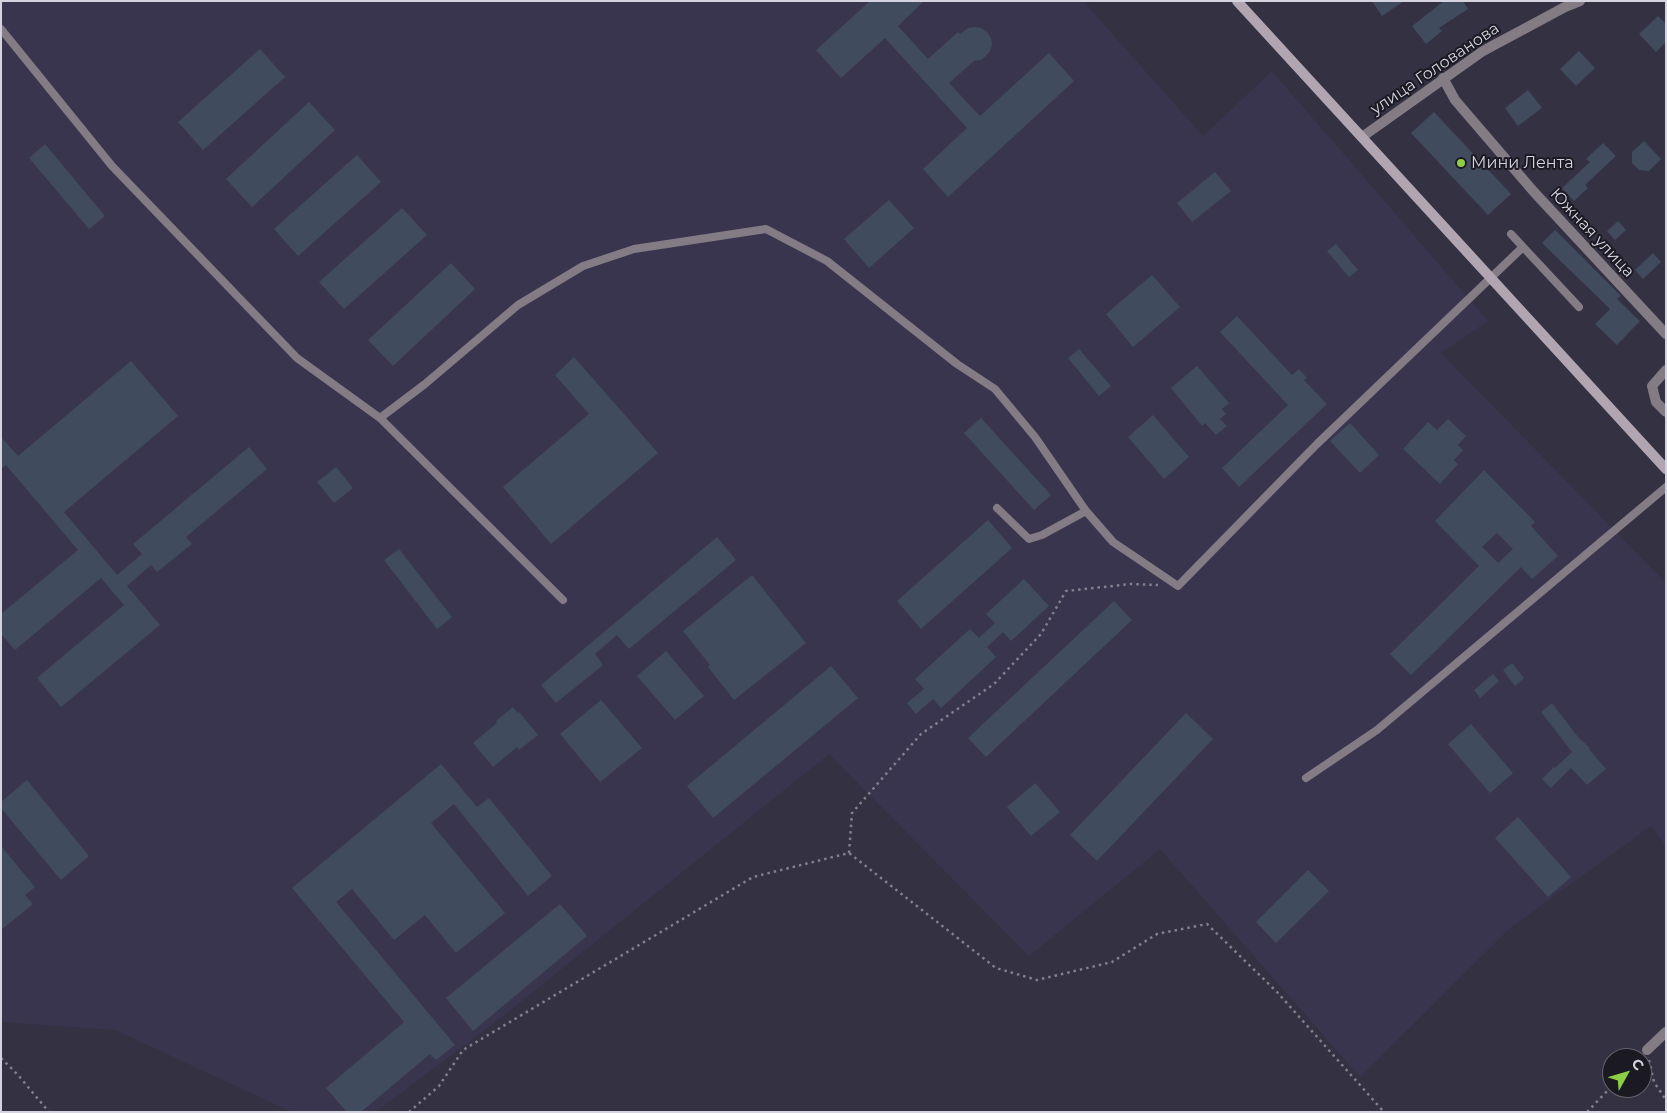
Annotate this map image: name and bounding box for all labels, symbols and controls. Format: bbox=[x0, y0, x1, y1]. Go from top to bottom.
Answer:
street label: улица Голованова bbox=[1367, 19, 1503, 119]
place label: Мини Лента bbox=[1471, 153, 1574, 173]
marker: Мини Лента bbox=[1455, 157, 1467, 169]
street label: Южная улица bbox=[1546, 185, 1638, 281]
north arrow bbox=[1602, 1048, 1652, 1098]
text: С bbox=[1628, 1055, 1648, 1074]

